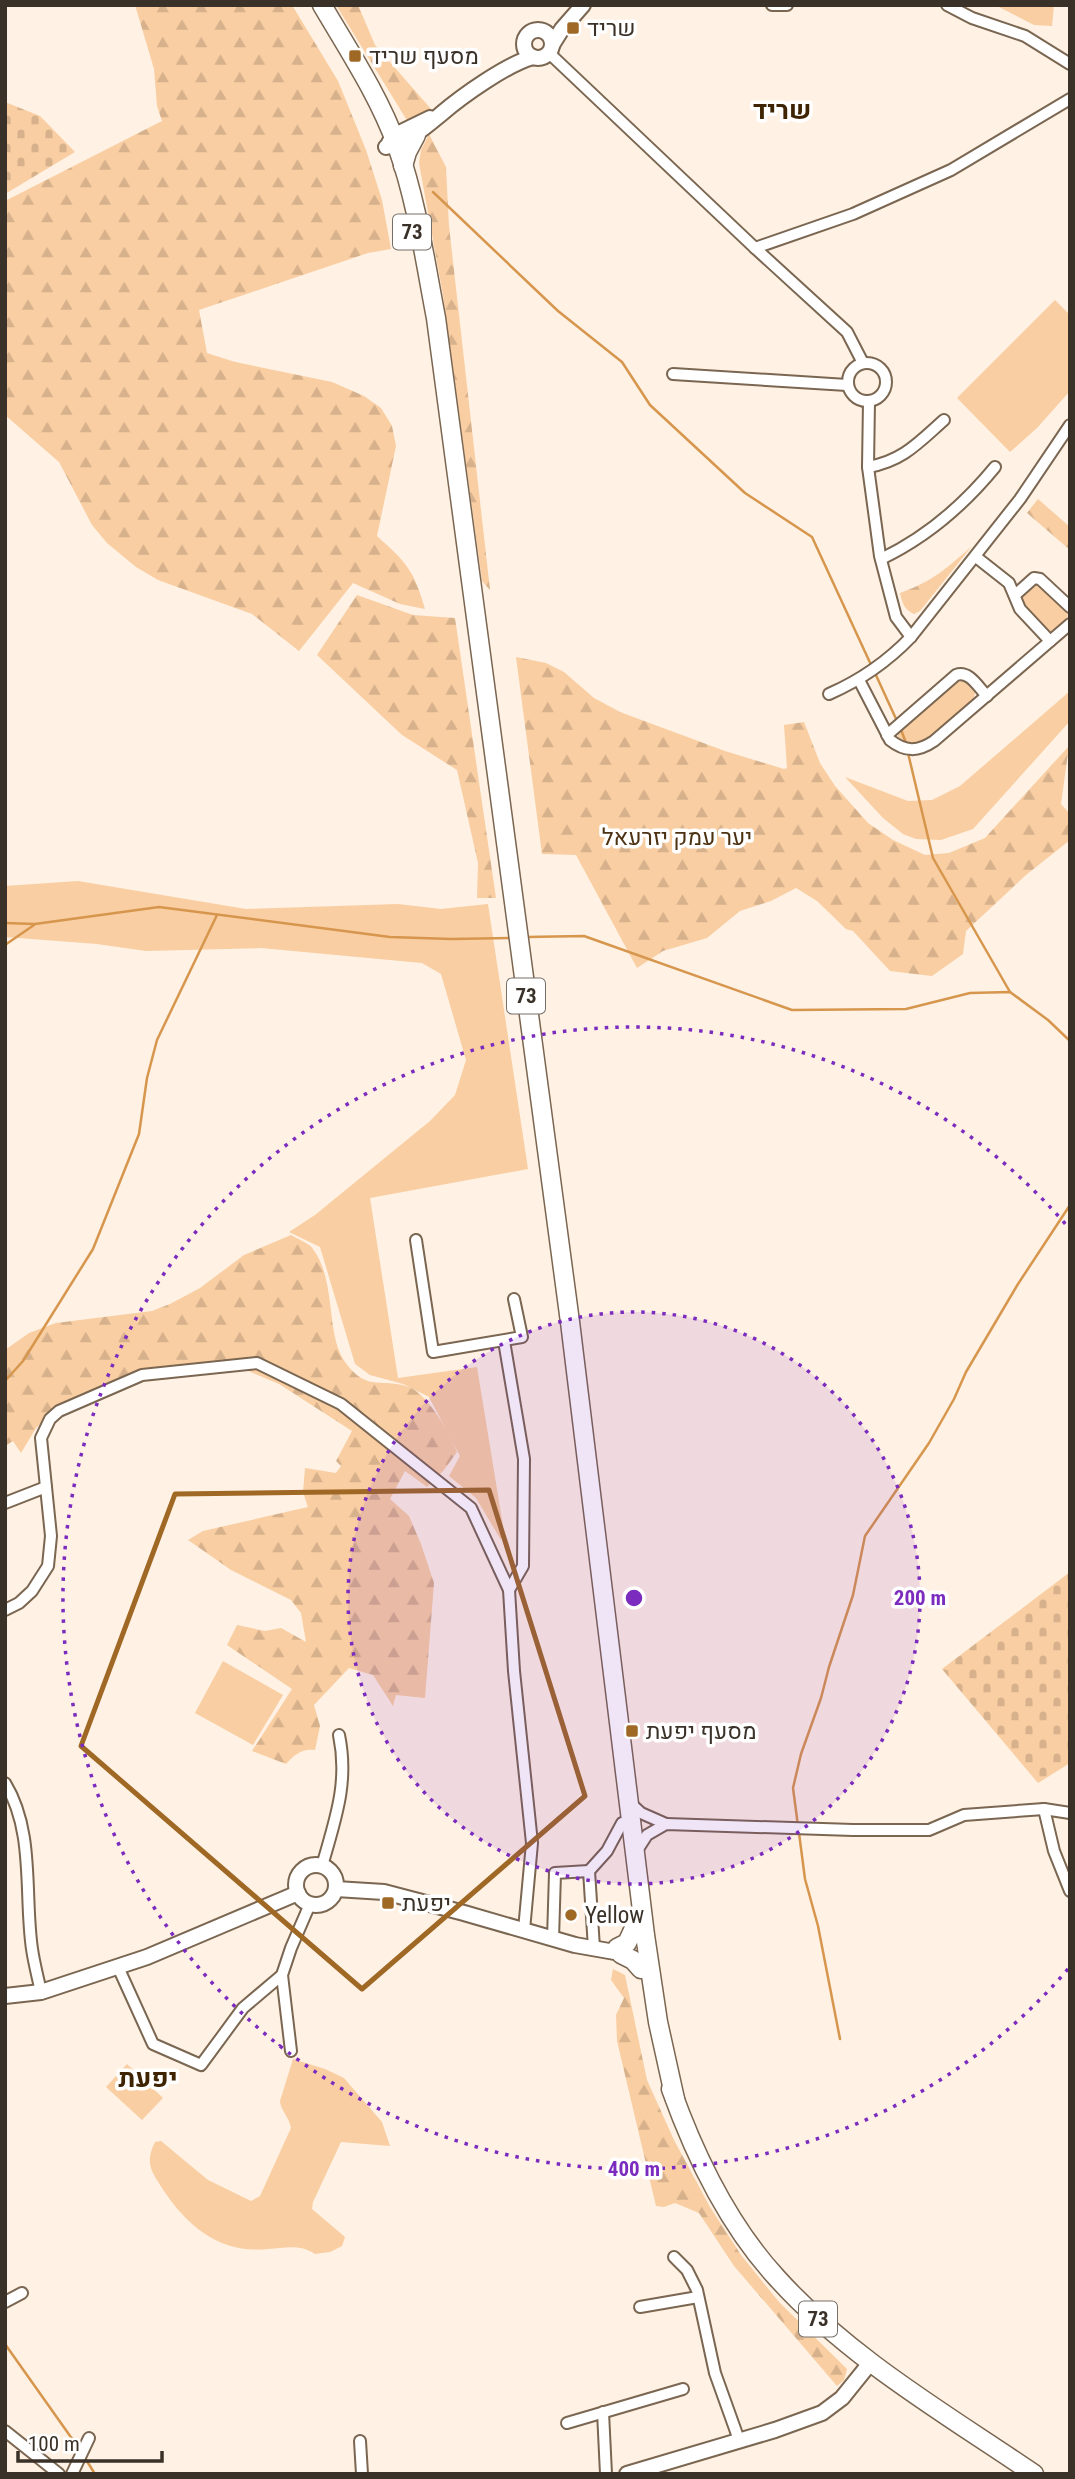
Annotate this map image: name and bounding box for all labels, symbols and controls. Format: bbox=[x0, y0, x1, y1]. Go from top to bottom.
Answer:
place label: שריד bbox=[587, 15, 635, 42]
marker: שריד bbox=[565, 20, 581, 36]
place label: מסעף שריד bbox=[369, 43, 479, 70]
marker: מסעף שריד bbox=[347, 48, 363, 64]
district label: שריד bbox=[753, 95, 811, 125]
road number: 73 bbox=[393, 215, 431, 250]
park label: יער עמק יזרעאל bbox=[602, 824, 752, 851]
road number: 73 bbox=[507, 978, 545, 1014]
centre of rings bbox=[622, 1586, 646, 1610]
text: 200 m bbox=[894, 1586, 946, 1610]
place label: מסעף יפעת bbox=[646, 1718, 757, 1745]
marker: מסעף יפעת bbox=[624, 1723, 640, 1739]
place label: יפעת bbox=[402, 1890, 451, 1917]
marker: יפעת bbox=[380, 1895, 396, 1911]
place label: Yellow bbox=[585, 1902, 644, 1929]
marker: Yellow bbox=[563, 1907, 579, 1923]
district label: יפעת bbox=[119, 2063, 177, 2093]
text: 400 m bbox=[608, 2157, 660, 2181]
road number: 73 bbox=[799, 2302, 837, 2336]
scale bar bbox=[18, 2420, 161, 2464]
text: 100 m bbox=[28, 2432, 80, 2456]

